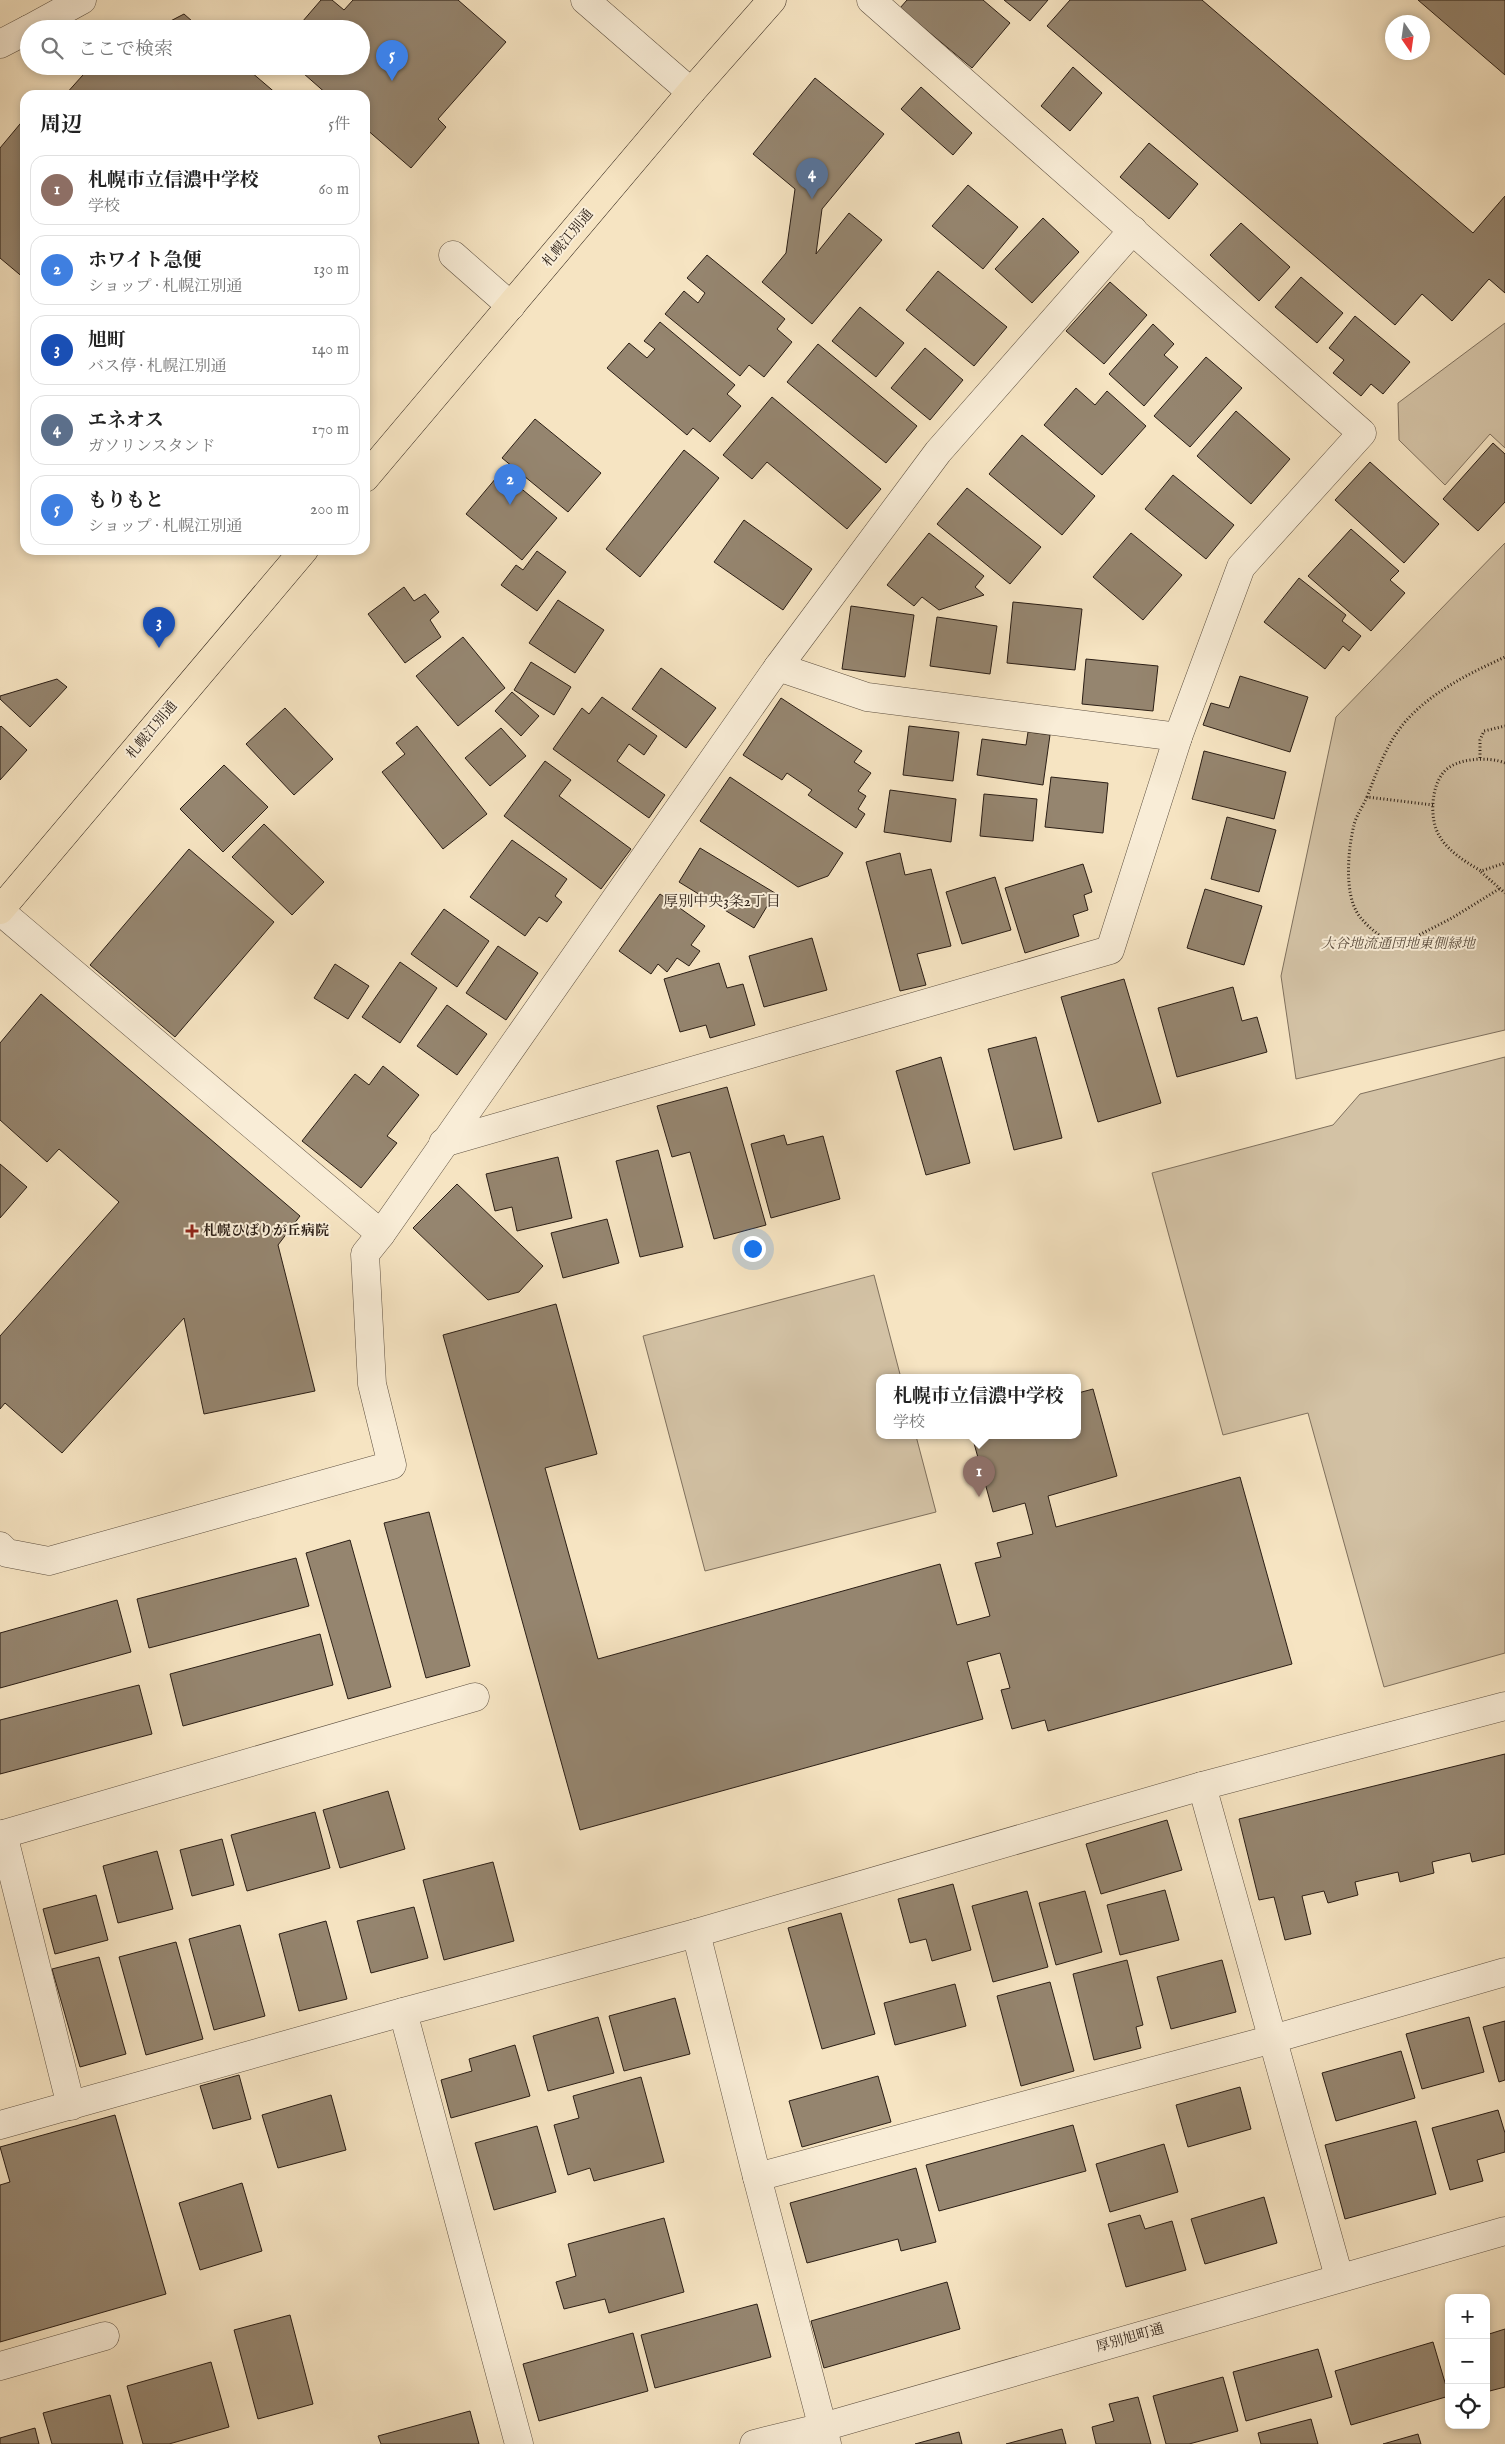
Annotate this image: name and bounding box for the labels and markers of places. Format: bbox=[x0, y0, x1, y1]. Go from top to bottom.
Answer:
pin: 5 bbox=[376, 40, 408, 81]
pin: 4 bbox=[796, 158, 828, 199]
pin: 2 bbox=[494, 464, 526, 505]
pin: 3 bbox=[143, 607, 175, 648]
place label: 札幌ひばりが丘病院 bbox=[203, 1222, 329, 1240]
marker: 札幌ひばりが丘病院 bbox=[185, 1224, 199, 1238]
pin: 1 bbox=[963, 1456, 995, 1497]

